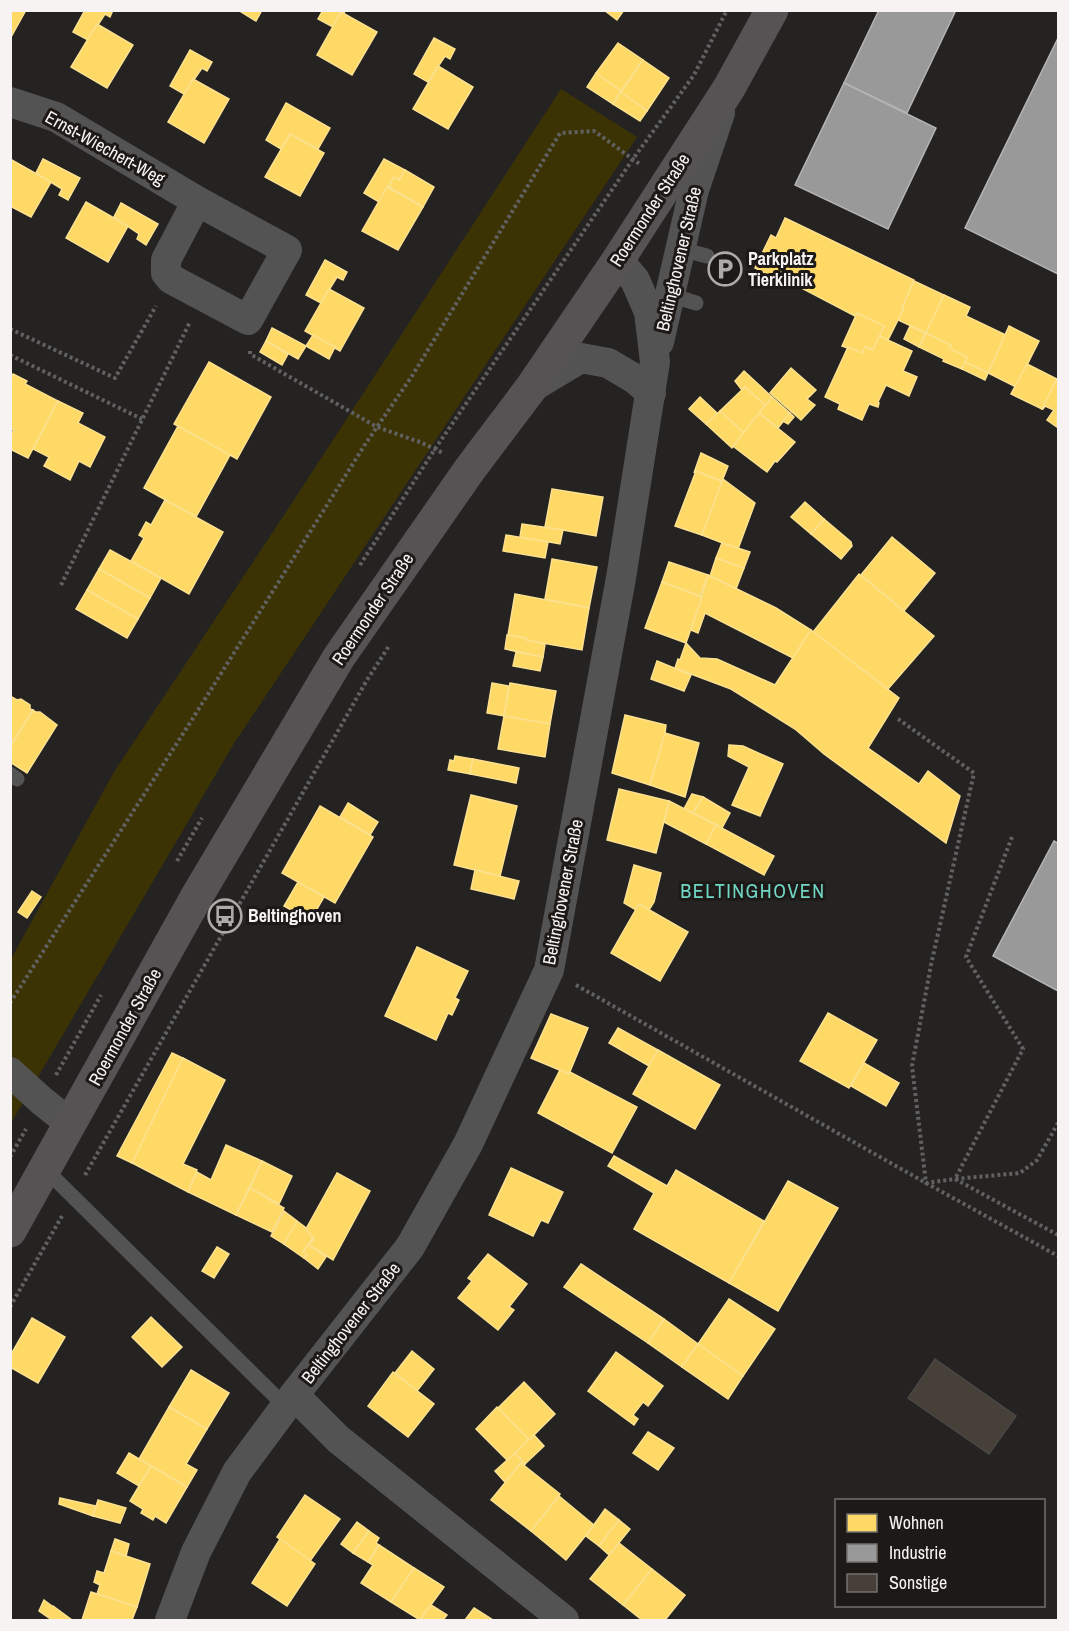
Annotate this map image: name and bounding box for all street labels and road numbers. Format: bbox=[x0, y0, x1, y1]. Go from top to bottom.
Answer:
street label: Ernst-Wiechert-Weg bbox=[41, 104, 170, 191]
street label: Roermonder Straße bbox=[604, 148, 696, 271]
street label: Beltinghovener Straße bbox=[650, 184, 707, 334]
street label: Roermonder Straße bbox=[326, 548, 419, 670]
street label: Beltinghovener Straße bbox=[536, 817, 589, 967]
street label: Roermonder Straße bbox=[82, 964, 167, 1090]
street label: Beltinghovener Straße bbox=[295, 1257, 406, 1389]

